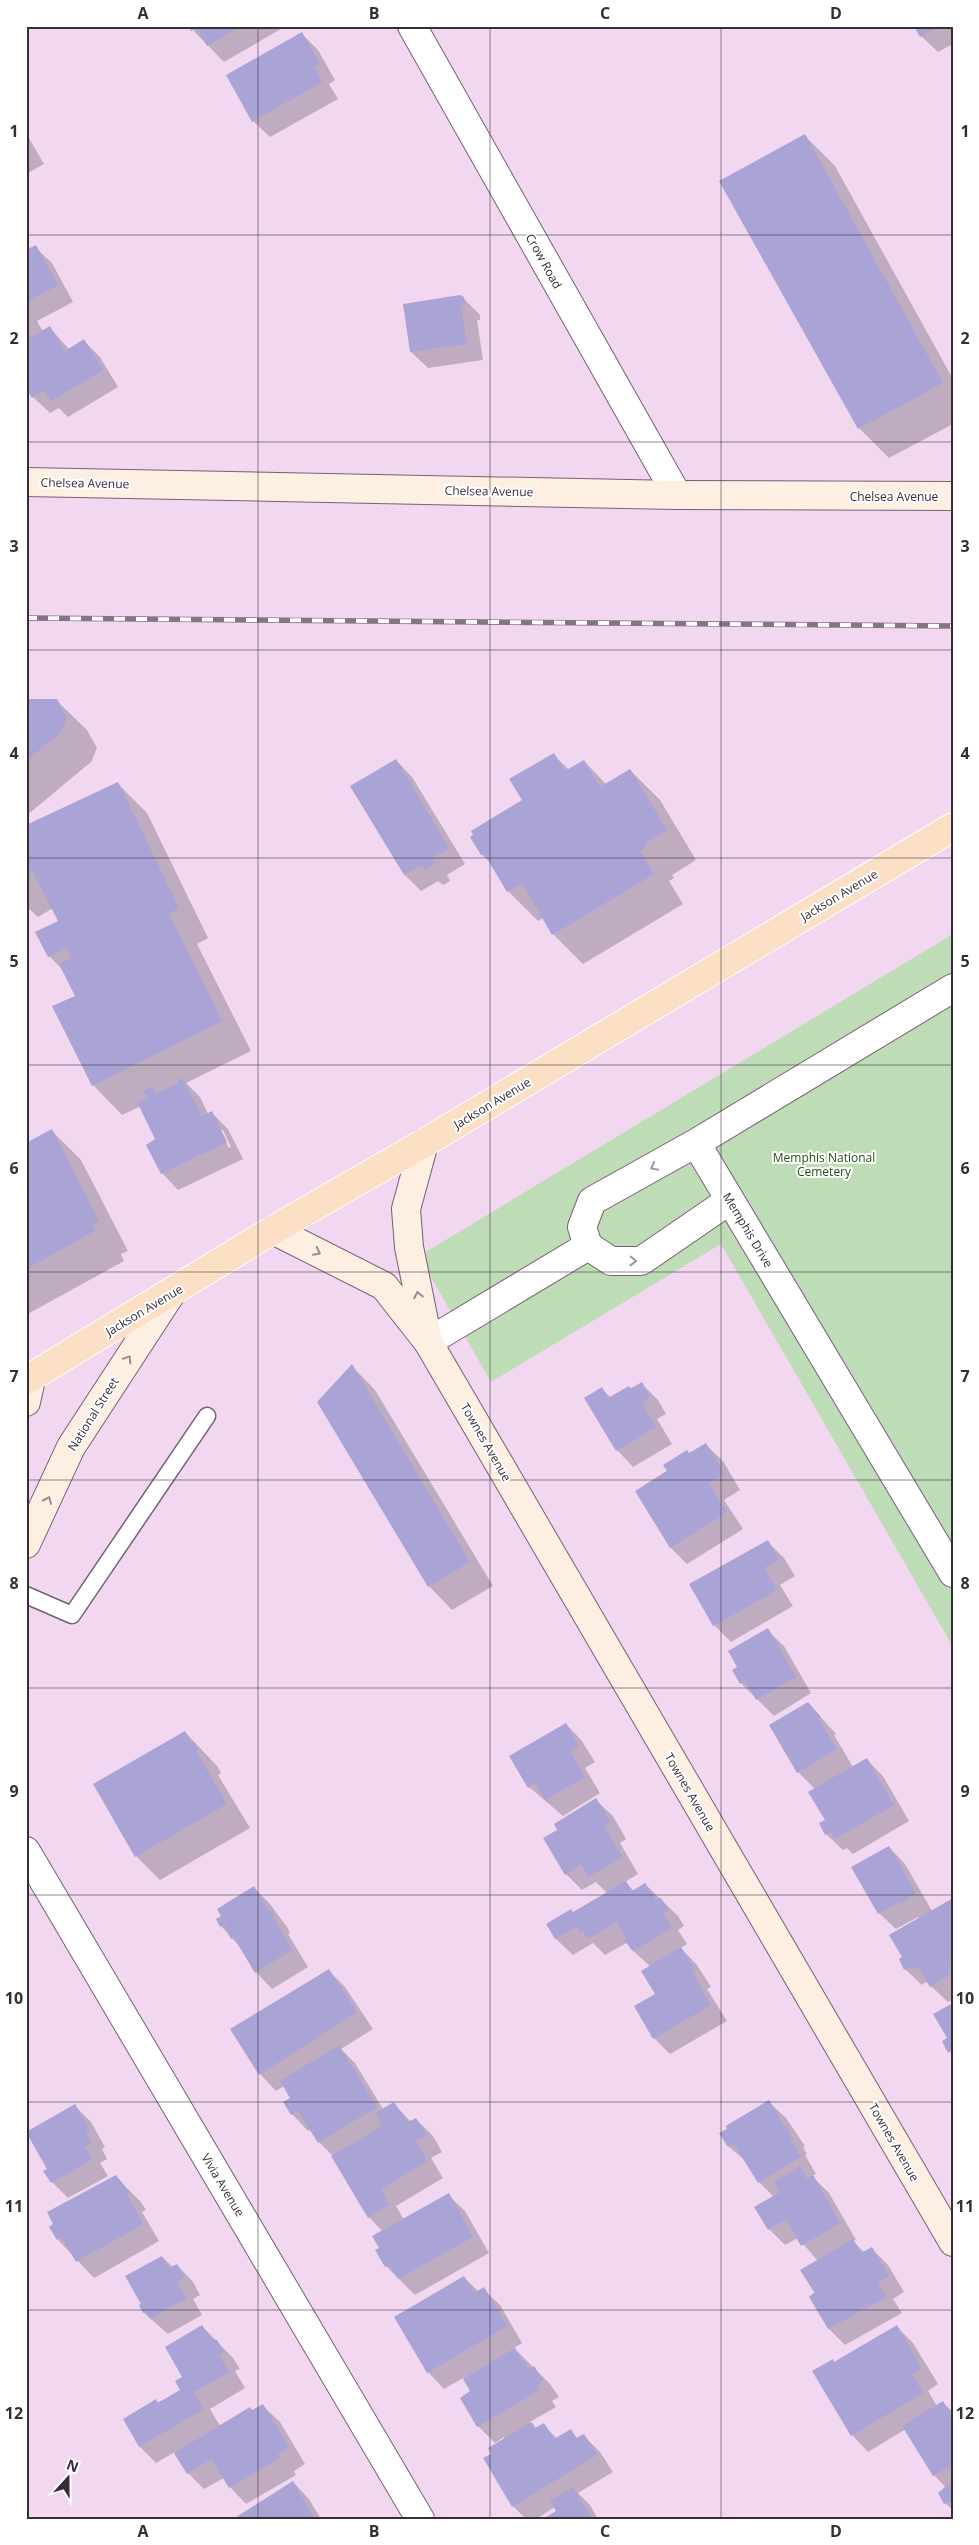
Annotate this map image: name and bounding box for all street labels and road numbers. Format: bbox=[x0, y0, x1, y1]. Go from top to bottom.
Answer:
street label: Crow Road bbox=[522, 230, 566, 292]
street label: Chelsea Avenue bbox=[40, 474, 130, 492]
street label: Chelsea Avenue bbox=[444, 482, 534, 500]
street label: Chelsea Avenue bbox=[850, 488, 939, 505]
street label: Jackson Avenue bbox=[796, 865, 881, 925]
street label: Jackson Avenue bbox=[449, 1073, 534, 1133]
street label: Memphis Drive bbox=[719, 1189, 777, 1271]
street label: Jackson Avenue bbox=[101, 1280, 186, 1340]
street label: National Street bbox=[64, 1374, 122, 1454]
street label: Townes Avenue bbox=[457, 1400, 515, 1485]
street label: Townes Avenue bbox=[661, 1750, 719, 1835]
street label: Townes Avenue bbox=[865, 2100, 923, 2185]
street label: Vivia Avenue bbox=[197, 2150, 249, 2220]

